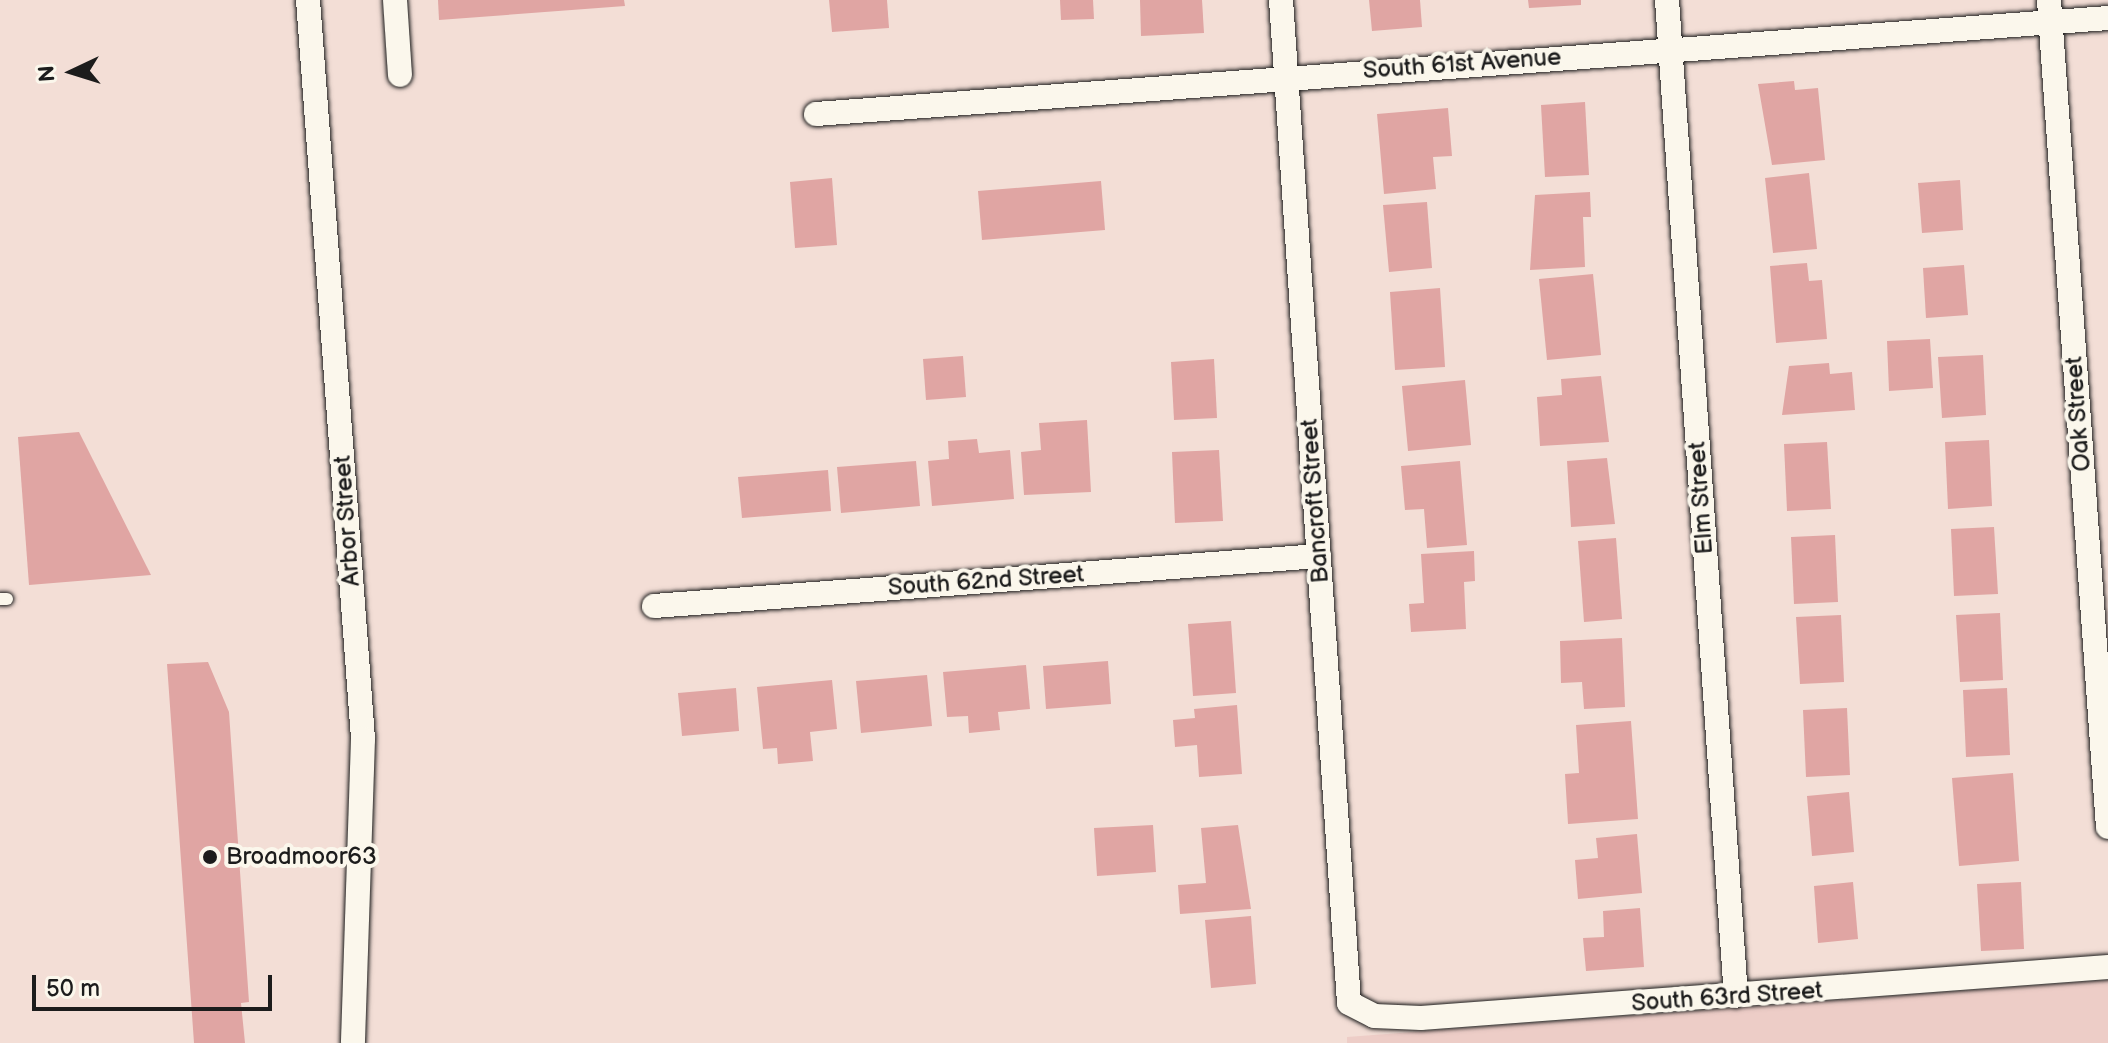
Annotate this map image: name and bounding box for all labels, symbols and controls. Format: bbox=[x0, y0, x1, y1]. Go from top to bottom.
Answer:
north arrow bbox=[32, 32, 112, 112]
street label: South 61st Avenue bbox=[1362, 43, 1562, 85]
text: N bbox=[34, 65, 62, 83]
street label: Oak Street bbox=[2060, 355, 2096, 473]
street label: Bancroft Street bbox=[1295, 418, 1335, 584]
street label: Elm Street bbox=[1683, 440, 1719, 556]
street label: Arbor Street bbox=[328, 454, 366, 588]
street label: South 62nd Street bbox=[887, 560, 1085, 602]
place label: Broadmoor63 bbox=[226, 843, 377, 871]
marker: Broadmoor63 bbox=[201, 848, 219, 866]
scale bar bbox=[36, 959, 276, 1009]
text: 50 m bbox=[46, 974, 100, 1003]
street label: South 63rd Street bbox=[1630, 976, 1824, 1018]

